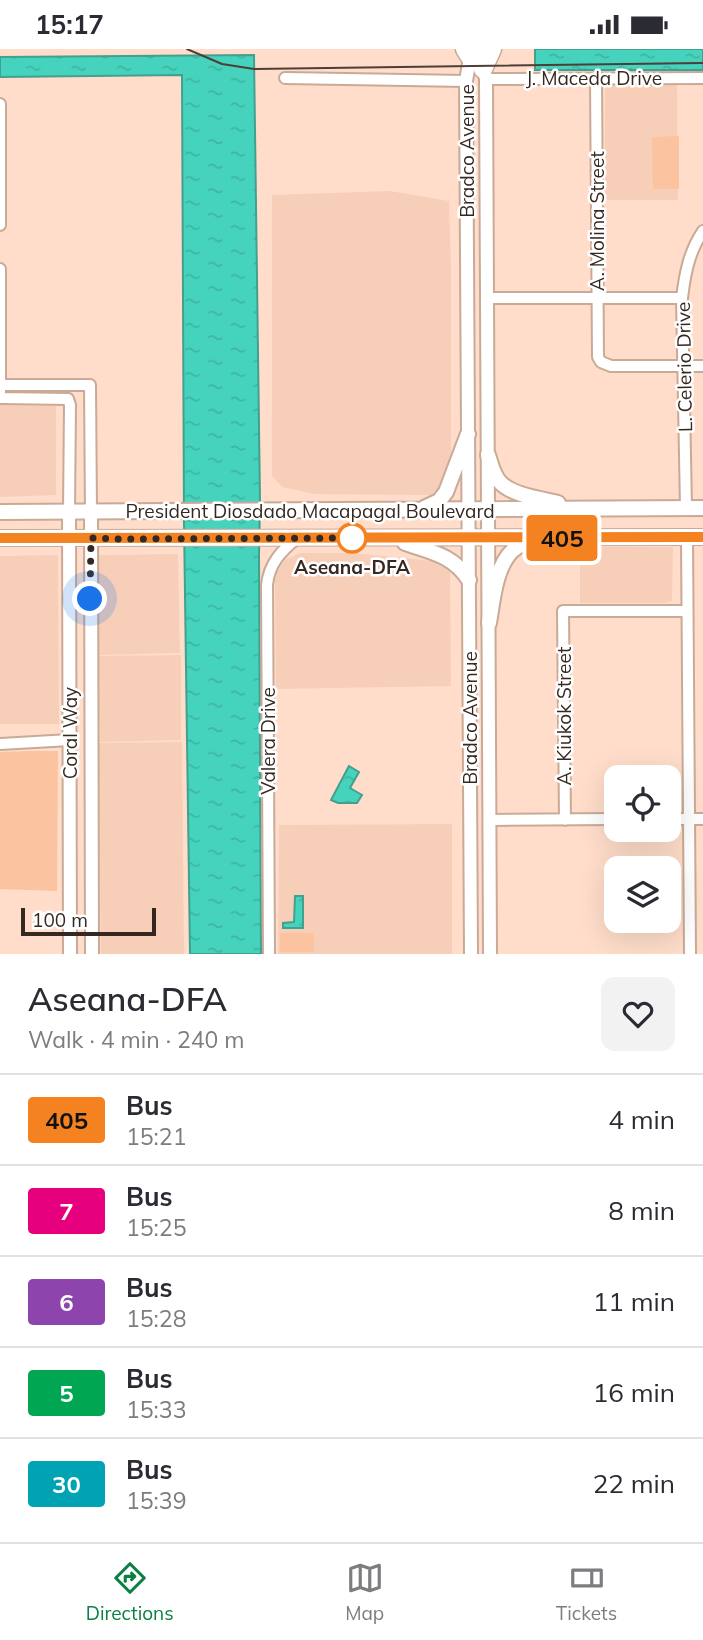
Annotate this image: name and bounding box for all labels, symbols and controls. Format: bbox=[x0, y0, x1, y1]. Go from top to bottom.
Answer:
text: 15:17 bbox=[35, 8, 104, 41]
street label: J. Maceda Drive bbox=[526, 66, 662, 90]
street label: Bradco Avenue bbox=[455, 84, 479, 218]
street label: A. Molina Street bbox=[585, 151, 609, 291]
street label: L. Celerio Drive bbox=[671, 302, 697, 432]
street label: President Diosdado Macapagal Boulevard bbox=[125, 499, 495, 523]
line badge: 405 bbox=[522, 515, 602, 561]
marker: Aseana-DFA bbox=[337, 523, 367, 553]
text: 405 bbox=[540, 523, 584, 553]
place label: Aseana-DFA bbox=[294, 555, 411, 579]
your location bbox=[72, 581, 107, 616]
street label: A. Kiukok Street bbox=[552, 646, 576, 785]
street label: Bradco Avenue bbox=[458, 651, 482, 785]
street label: Coral Way bbox=[58, 687, 82, 779]
street label: Valera Drive bbox=[256, 687, 280, 795]
map controls bbox=[604, 765, 681, 933]
button: locate bbox=[604, 765, 681, 842]
button: layers bbox=[604, 856, 681, 933]
scale bar bbox=[21, 905, 156, 937]
text: 100 m bbox=[32, 908, 88, 932]
button: heart bbox=[601, 977, 675, 1051]
text: Aseana-DFA bbox=[28, 978, 227, 1019]
text: Walk · 4 min · 240 m bbox=[28, 1025, 245, 1054]
text: Bus bbox=[126, 1089, 172, 1122]
text: 4 min bbox=[608, 1103, 675, 1136]
text: 405 bbox=[45, 1105, 88, 1135]
text: 15:21 bbox=[126, 1122, 186, 1151]
text: Bus bbox=[126, 1180, 172, 1213]
text: 8 min bbox=[608, 1194, 675, 1227]
text: 7 bbox=[59, 1196, 74, 1226]
text: 15:25 bbox=[126, 1213, 186, 1242]
text: Bus bbox=[126, 1271, 172, 1304]
text: 11 min bbox=[593, 1285, 675, 1318]
text: 6 bbox=[59, 1287, 74, 1317]
text: 15:28 bbox=[126, 1304, 186, 1333]
text: Bus bbox=[126, 1362, 172, 1395]
text: 16 min bbox=[593, 1376, 675, 1409]
text: 5 bbox=[59, 1378, 74, 1408]
text: 15:33 bbox=[126, 1395, 186, 1424]
text: Bus bbox=[126, 1453, 172, 1486]
text: 22 min bbox=[593, 1467, 675, 1500]
text: 30 bbox=[52, 1469, 81, 1499]
text: 15:39 bbox=[126, 1486, 186, 1515]
tab: Directions bbox=[86, 1559, 174, 1625]
tab: Map bbox=[345, 1559, 384, 1625]
tab: Tickets bbox=[556, 1559, 617, 1625]

